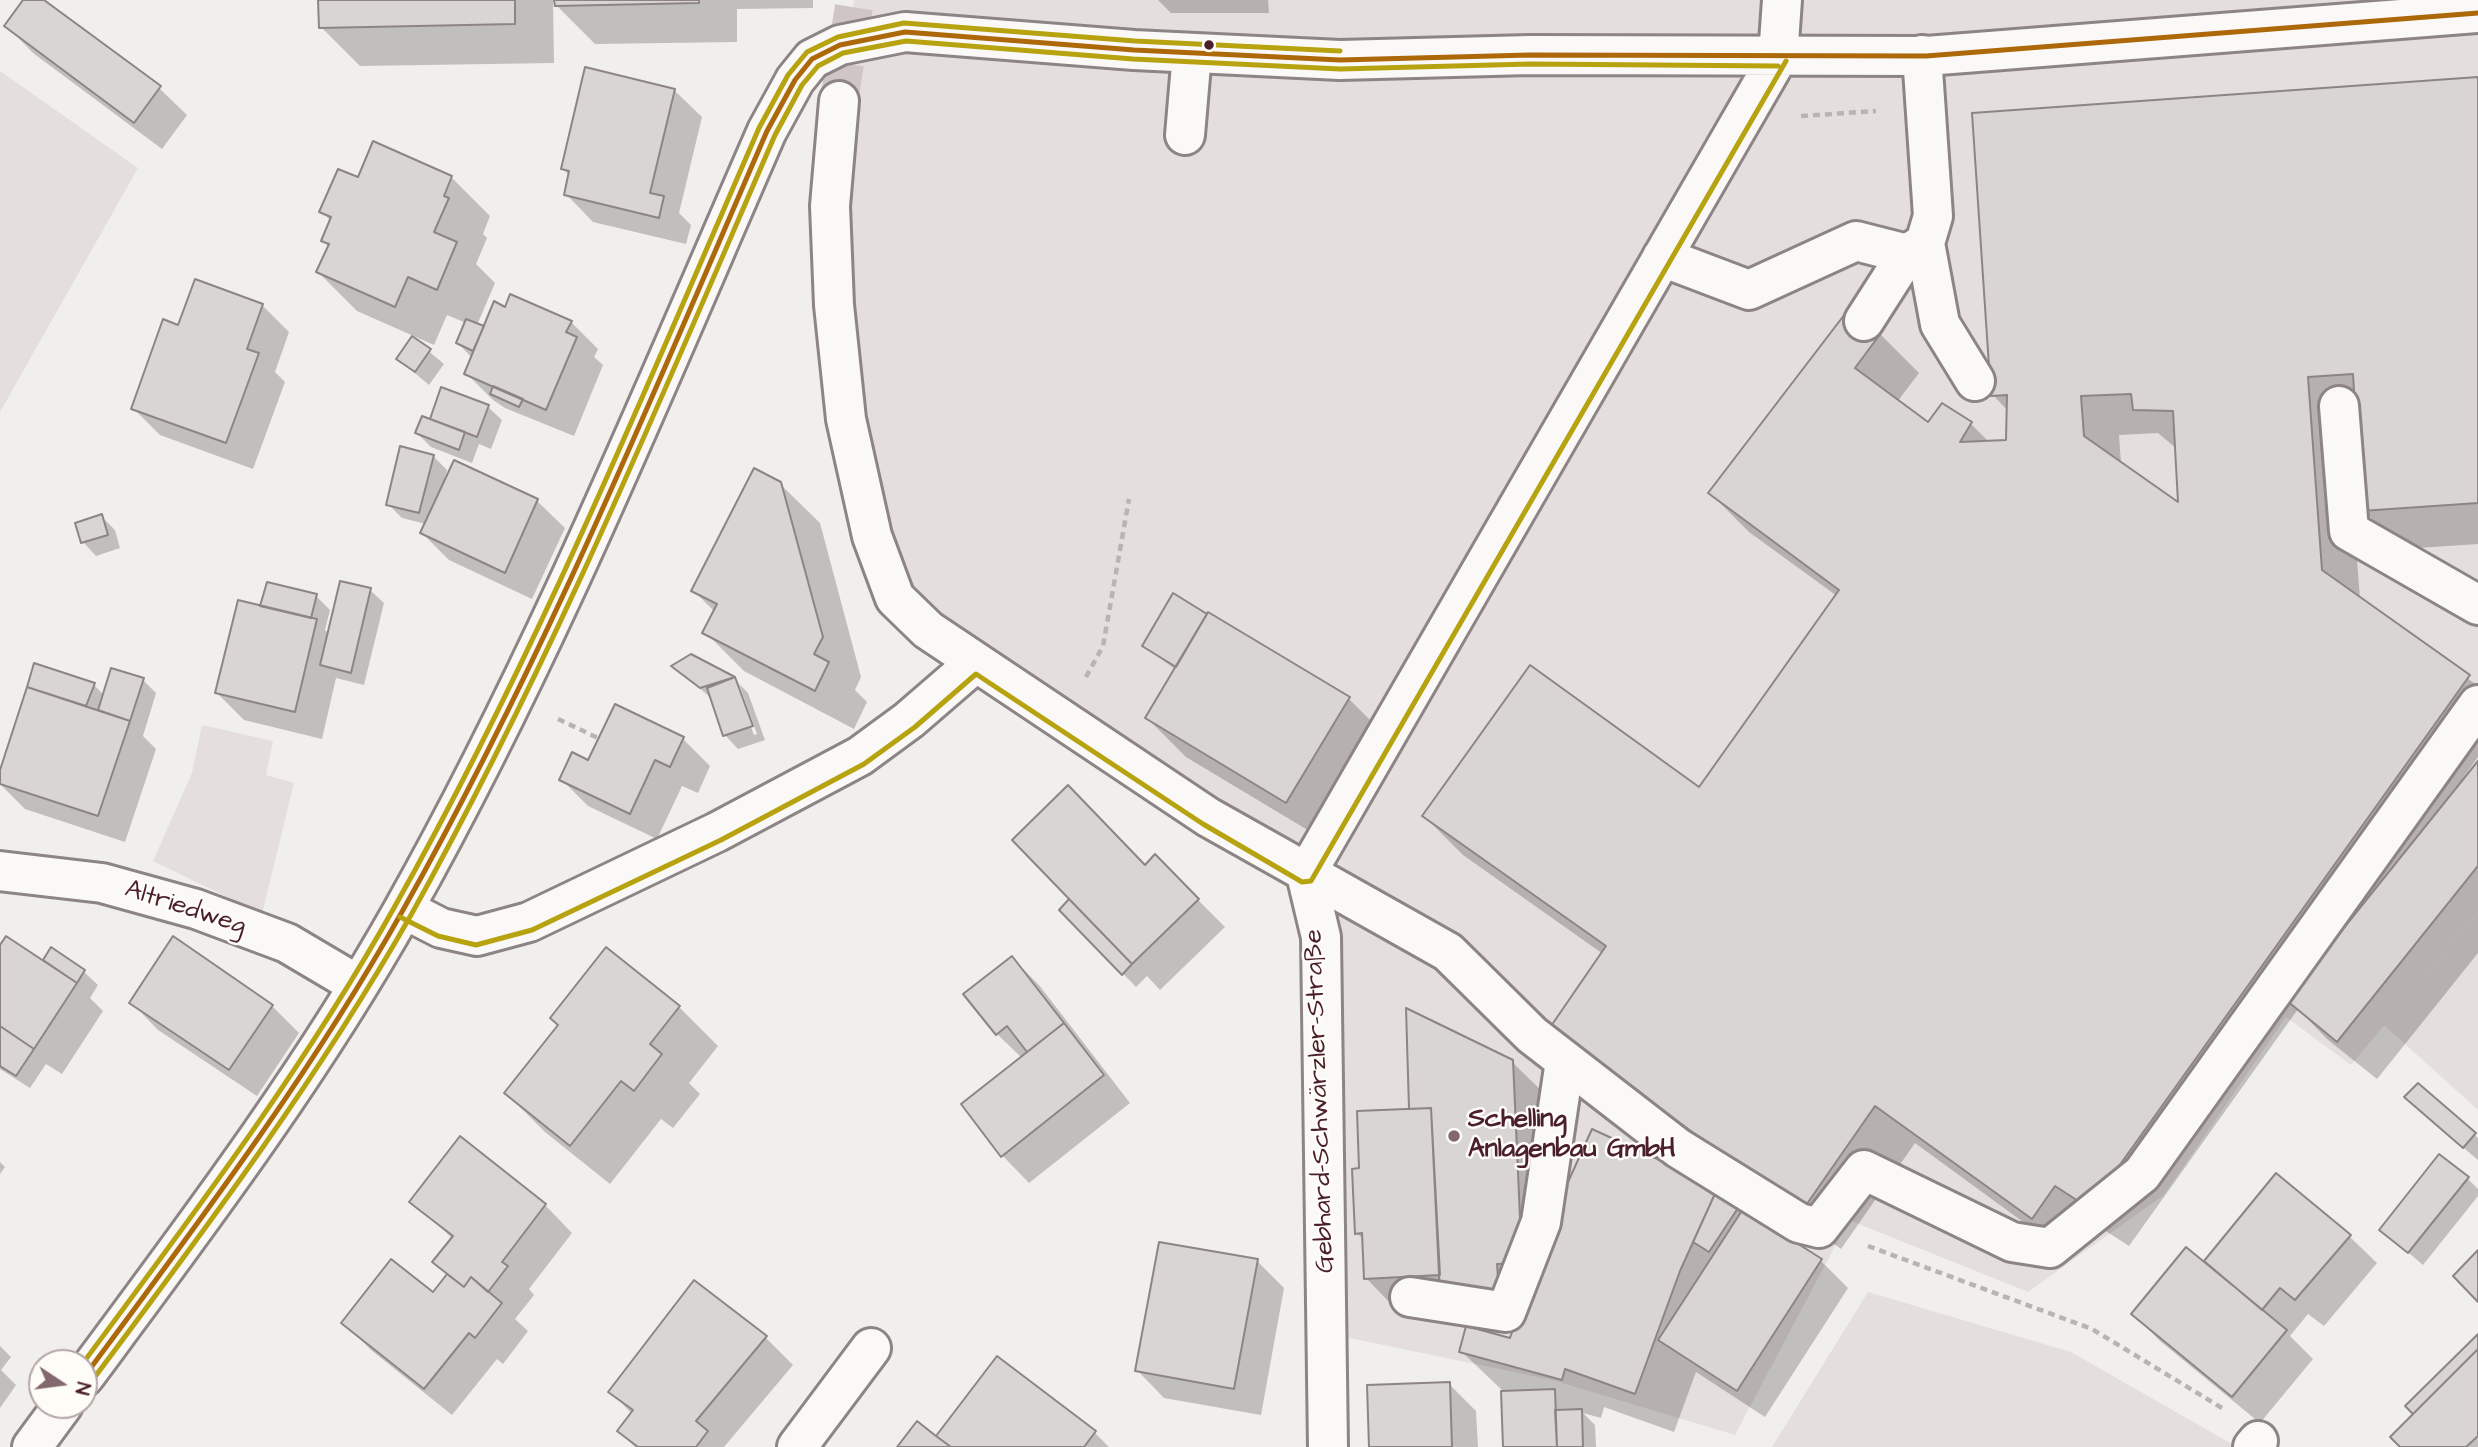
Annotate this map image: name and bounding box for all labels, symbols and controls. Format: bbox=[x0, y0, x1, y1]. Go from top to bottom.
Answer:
unlabelled marker bbox=[1202, 38, 1216, 52]
street label: Altriedweg bbox=[121, 875, 249, 943]
street label: Gebhard-Schwärzler-Straße bbox=[1299, 929, 1343, 1273]
place label: Schelling Anlagenbau GmbH bbox=[1468, 1105, 1675, 1166]
marker: Schelling Anlagenbau GmbH bbox=[1446, 1128, 1462, 1144]
north arrow bbox=[28, 1349, 98, 1419]
text: N bbox=[68, 1380, 96, 1397]

